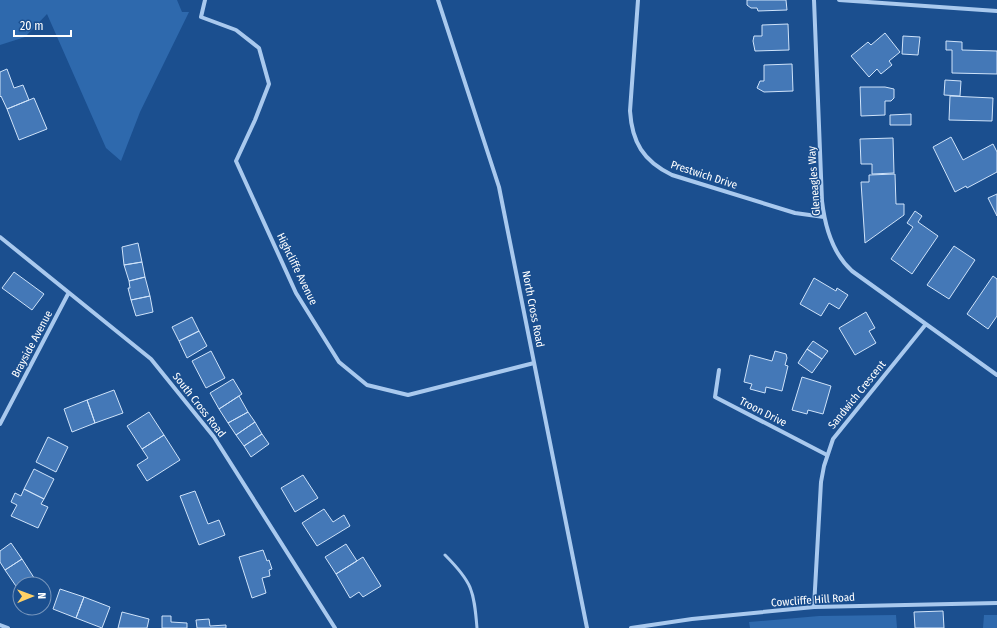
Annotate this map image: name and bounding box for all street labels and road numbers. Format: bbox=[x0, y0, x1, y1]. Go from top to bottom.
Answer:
street label: Gleneagles Way bbox=[805, 146, 823, 216]
street label: Prestwich Drive bbox=[669, 158, 739, 192]
street label: Highcliffe Avenue bbox=[274, 231, 320, 307]
street label: North Cross Road bbox=[519, 270, 547, 348]
street label: Brayside Avenue bbox=[9, 308, 55, 380]
street label: Sandwich Crescent bbox=[826, 358, 889, 432]
street label: South Cross Road bbox=[170, 370, 228, 440]
street label: Troon Drive bbox=[737, 395, 789, 429]
street label: Cowcliffe Hill Road bbox=[771, 591, 855, 609]

